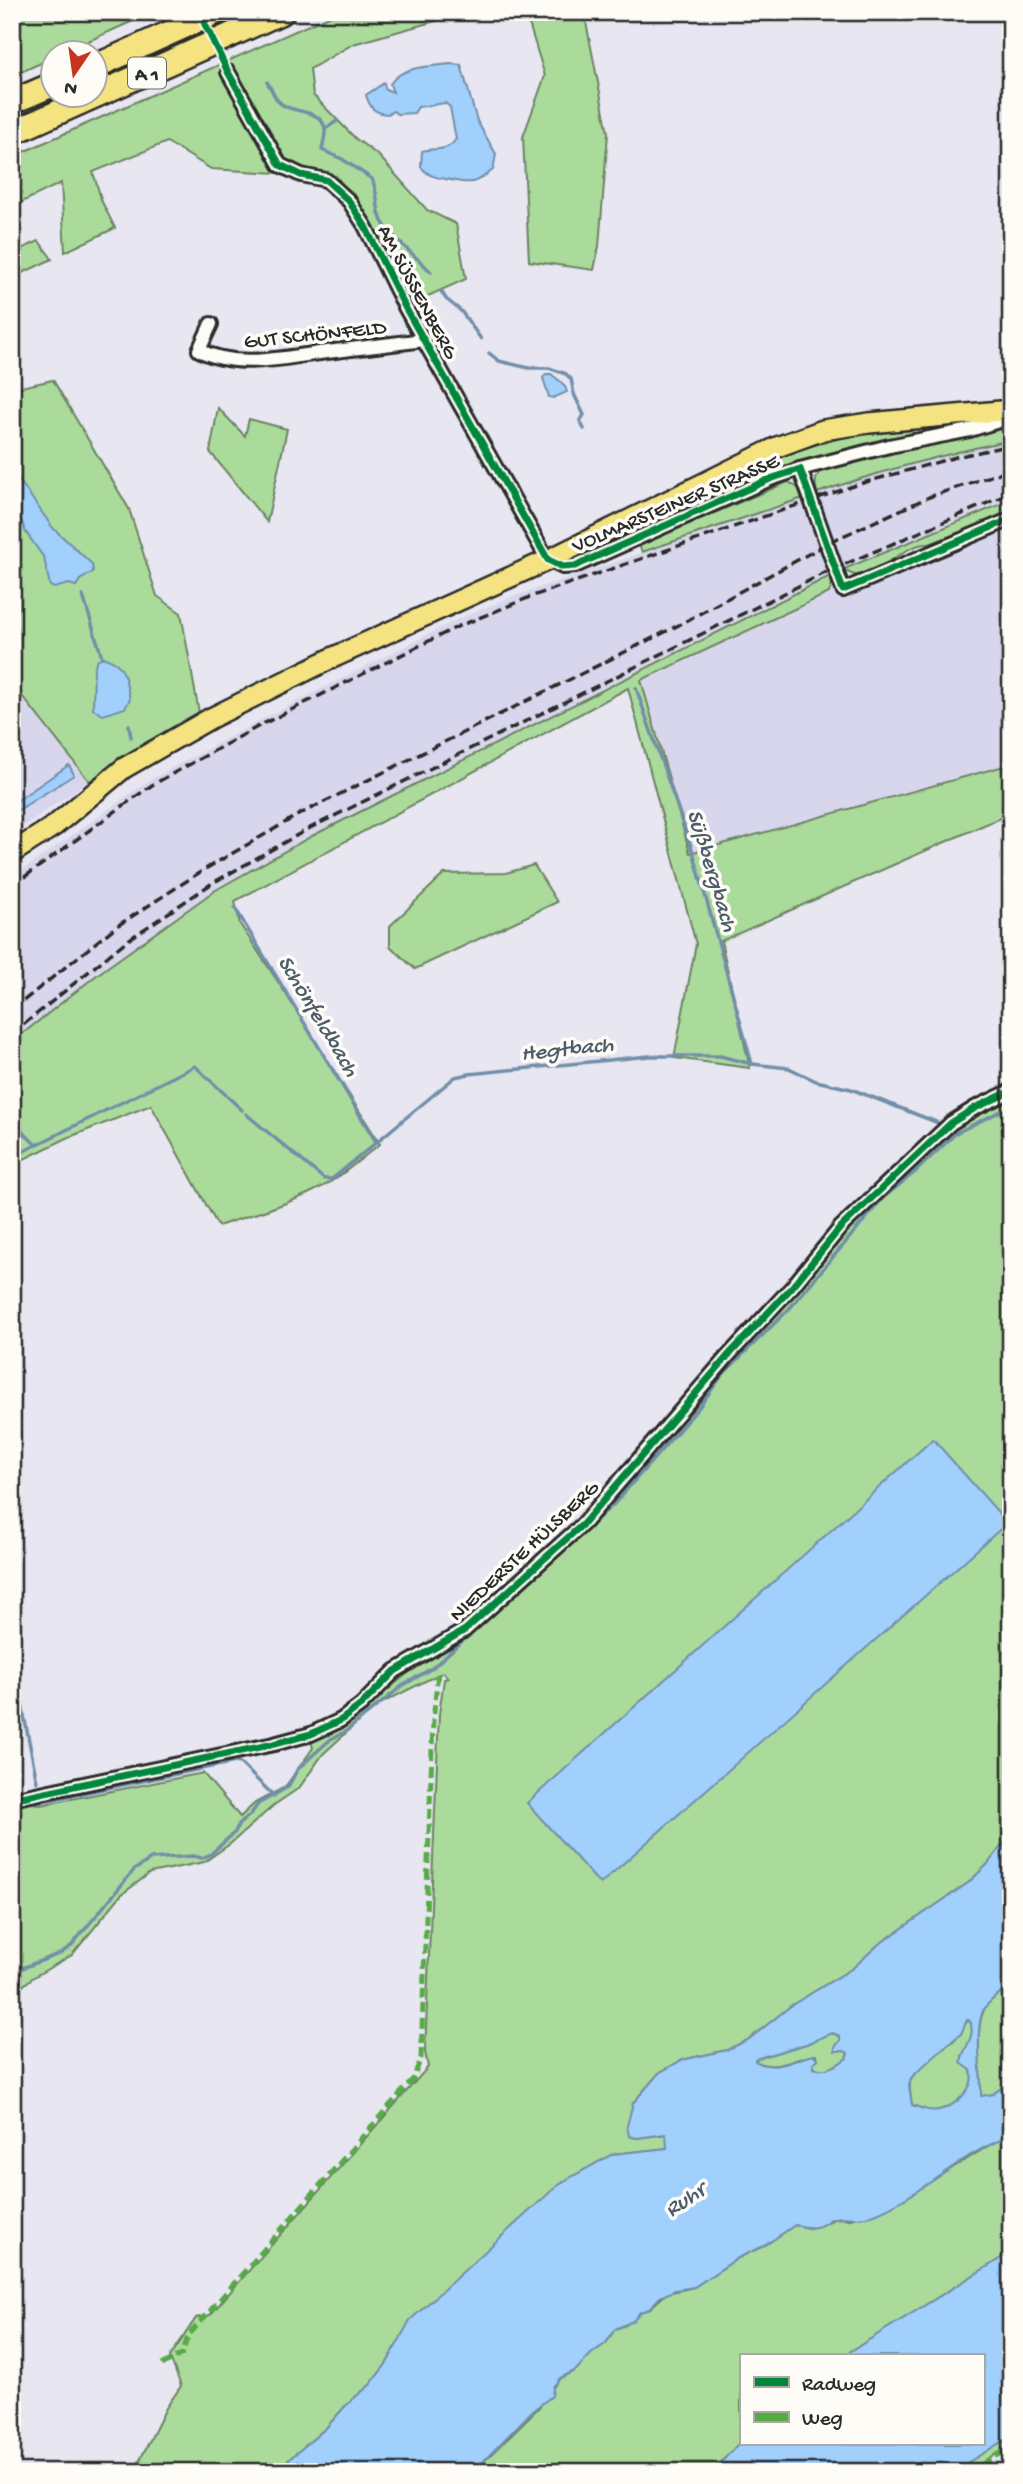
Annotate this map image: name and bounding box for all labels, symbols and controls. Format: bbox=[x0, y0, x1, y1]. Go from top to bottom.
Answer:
north arrow bbox=[38, 38, 108, 108]
road number: A 1 bbox=[128, 58, 166, 88]
text: N bbox=[62, 75, 80, 100]
street label: AM SÜSSENBERG bbox=[370, 221, 462, 365]
street label: GUT SCHÖNFELD bbox=[243, 317, 388, 356]
street label: VOLMARSTEINER STRASSE bbox=[568, 450, 784, 561]
water label: Süßbergbach bbox=[679, 807, 742, 936]
water label: Schönfeldbach bbox=[270, 951, 364, 1083]
water label: Hegtbach bbox=[520, 1032, 615, 1069]
street label: NIEDERSTE HÜLSBERG bbox=[446, 1476, 606, 1628]
water label: Ruhr bbox=[660, 2175, 715, 2224]
legend bbox=[740, 2354, 984, 2446]
text: Radweg bbox=[802, 2374, 876, 2399]
text: Weg bbox=[802, 2408, 843, 2433]

